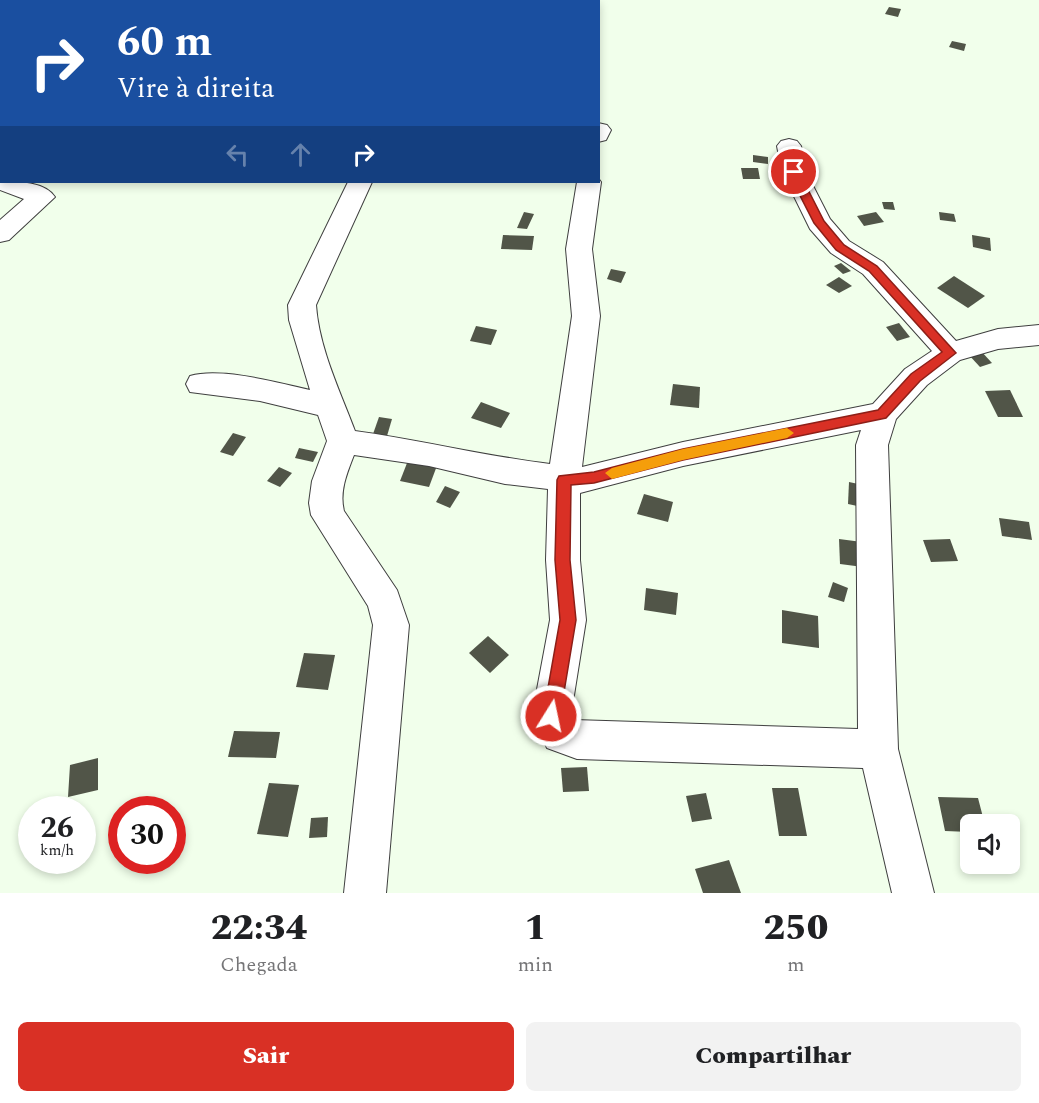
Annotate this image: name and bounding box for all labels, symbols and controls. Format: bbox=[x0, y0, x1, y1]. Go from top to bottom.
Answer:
text: 60 m bbox=[117, 11, 212, 74]
icon: right bbox=[18, 24, 96, 102]
text: Vire à direita bbox=[117, 68, 274, 110]
icon: left bbox=[221, 138, 254, 171]
icon: ahead bbox=[284, 138, 317, 171]
icon: right bbox=[347, 138, 380, 171]
pin bbox=[768, 146, 819, 197]
icon: arrive bbox=[777, 155, 810, 188]
position arrow bbox=[519, 684, 583, 748]
speed limit sign: 30 bbox=[108, 796, 186, 874]
text: 26 bbox=[40, 805, 74, 851]
map controls bbox=[960, 814, 1020, 874]
button: sound bbox=[960, 814, 1020, 874]
text: km/h bbox=[40, 839, 74, 862]
text: 22:34 bbox=[211, 901, 307, 956]
text: 1 bbox=[525, 901, 546, 956]
text: 250 bbox=[764, 901, 828, 956]
text: Chegada bbox=[220, 950, 298, 980]
text: min bbox=[518, 950, 553, 980]
text: m bbox=[787, 950, 805, 980]
button: Sair bbox=[18, 1022, 514, 1091]
button: Compartilhar bbox=[526, 1022, 1021, 1091]

